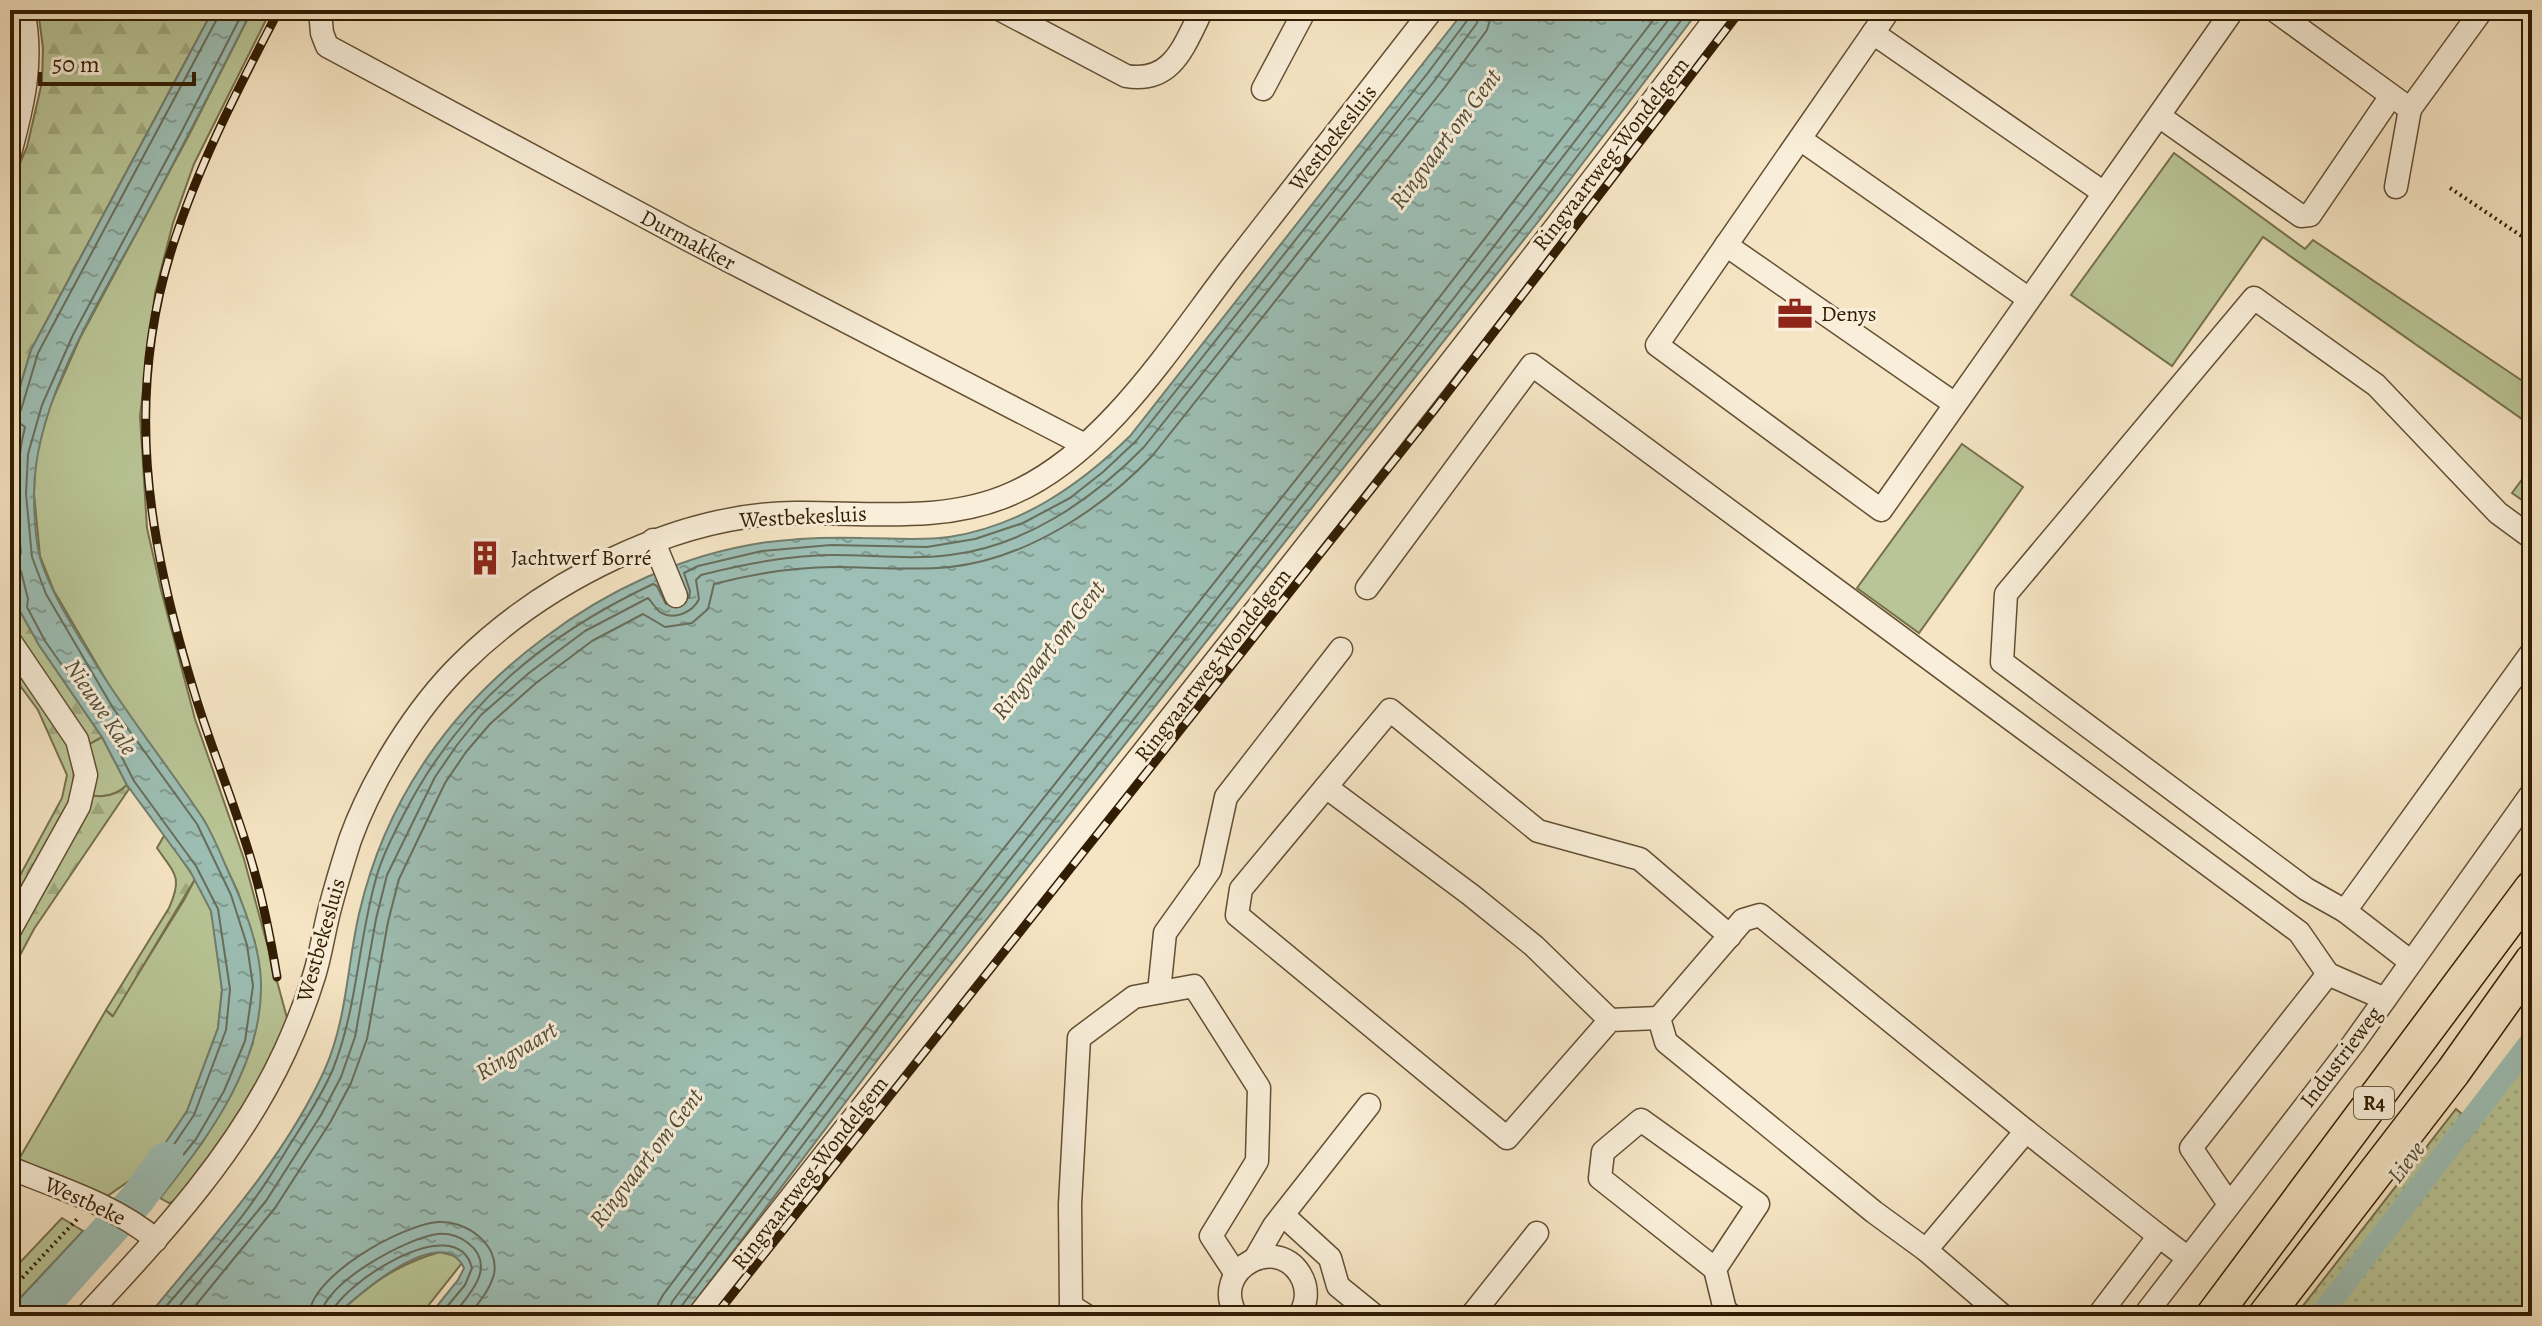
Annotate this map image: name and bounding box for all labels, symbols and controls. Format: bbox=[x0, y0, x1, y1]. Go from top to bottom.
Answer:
scale bar bbox=[40, 36, 194, 86]
text: 50 m bbox=[52, 48, 100, 80]
street label: Ringvaartweg-Wondelgem bbox=[1526, 51, 1696, 257]
water label: Ringvaart om Gent bbox=[1382, 62, 1509, 216]
street label: Westbekesluis bbox=[1281, 79, 1384, 198]
street label: Durmakker bbox=[635, 202, 741, 278]
office icon: Denys bbox=[1776, 295, 1814, 333]
place label: Denys bbox=[1821, 299, 1877, 329]
street label: Westbekesluis bbox=[738, 499, 867, 535]
building icon: Jachtwerf Borré bbox=[466, 539, 504, 577]
place label: Jachtwerf Borré bbox=[511, 543, 652, 573]
street label: Ringvaartweg-Wondelgem bbox=[1128, 562, 1298, 768]
water label: Ringvaart om Gent bbox=[984, 573, 1113, 726]
water label: Nieuwe Kale bbox=[57, 653, 145, 762]
street label: Westbekesluis bbox=[289, 875, 353, 1006]
street label: Industrieweg bbox=[2293, 1000, 2389, 1114]
water label: Ringvaart bbox=[469, 1014, 564, 1088]
street label: Ringvaartweg-Wondelgem bbox=[725, 1070, 895, 1276]
water label: Ringvaart om Gent bbox=[582, 1081, 711, 1234]
road number: R4 bbox=[2354, 1087, 2394, 1119]
water label: Lieve bbox=[2380, 1134, 2433, 1190]
street label: Westbeke bbox=[39, 1169, 130, 1233]

